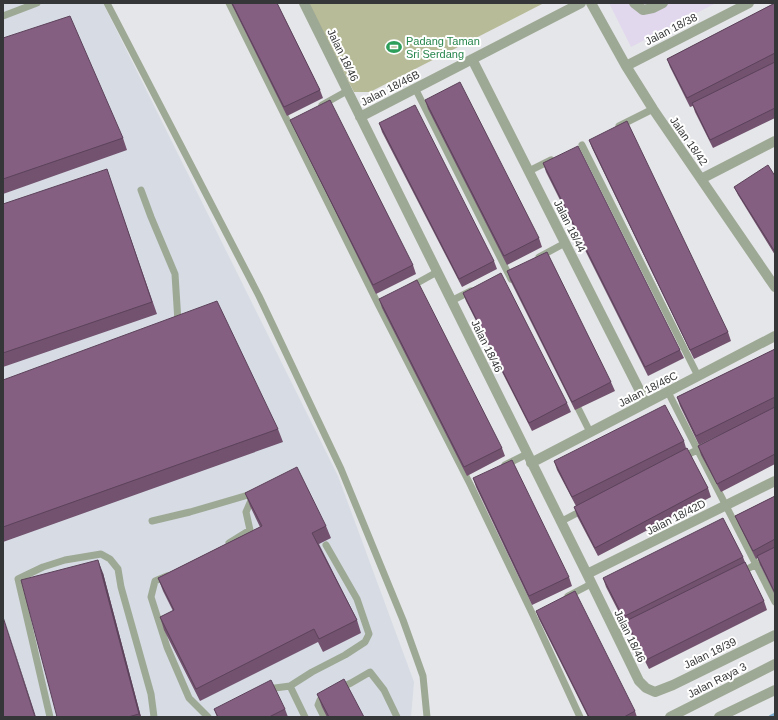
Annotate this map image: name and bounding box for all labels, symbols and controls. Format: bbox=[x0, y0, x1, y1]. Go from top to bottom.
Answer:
street label: Jalan 18/38 bbox=[643, 11, 699, 47]
street label: Jalan 18/46 bbox=[325, 27, 361, 83]
place label: Padang Taman Sri Serdang bbox=[406, 35, 480, 60]
sports icon: Padang Taman Sri Serdang bbox=[385, 38, 403, 56]
street label: Jalan 18/46B bbox=[359, 68, 421, 108]
street label: Jalan 18/42 bbox=[668, 114, 710, 168]
street label: Jalan 18/44 bbox=[552, 198, 588, 254]
street label: Jalan 18/46 bbox=[469, 318, 505, 374]
street label: Jalan 18/46C bbox=[616, 369, 680, 409]
street label: Jalan 18/42D bbox=[644, 497, 708, 537]
street label: Jalan 18/46 bbox=[612, 608, 648, 664]
street label: Jalan 18/39 bbox=[682, 635, 738, 671]
street label: Jalan Raya 3 bbox=[686, 660, 748, 700]

